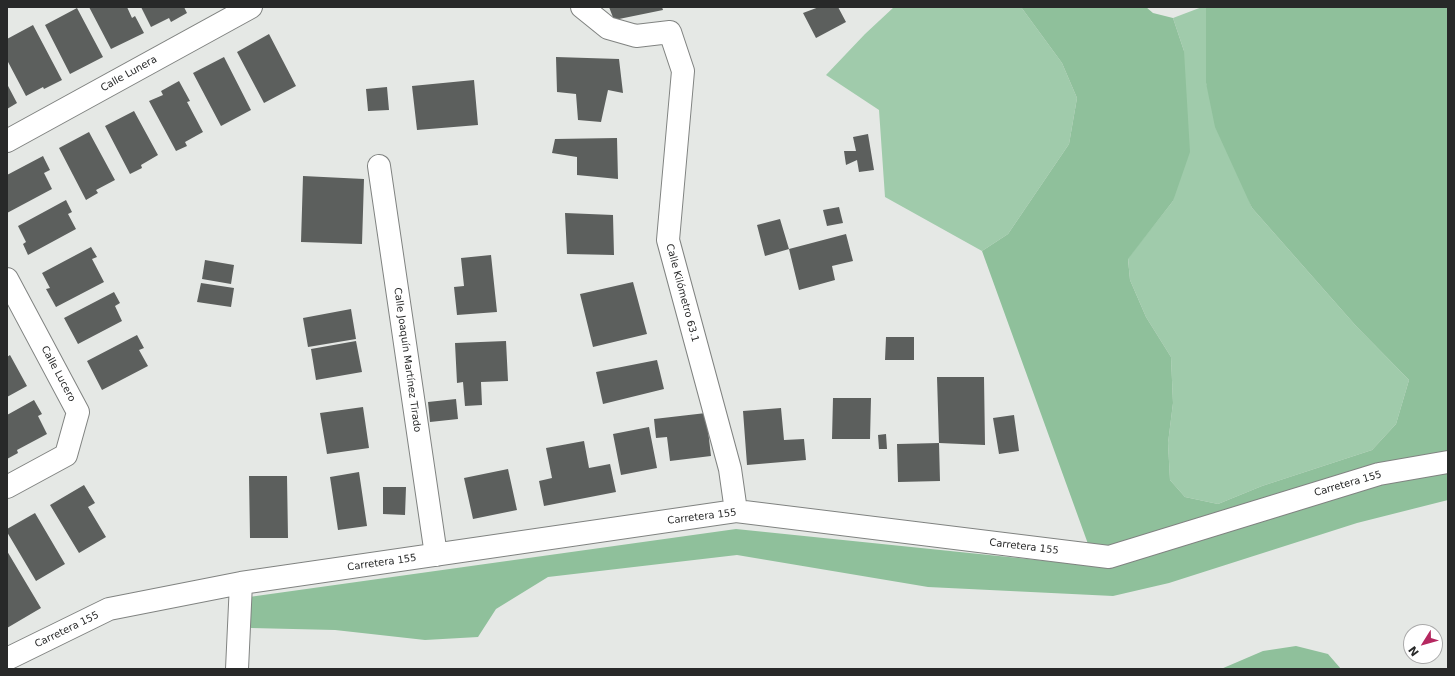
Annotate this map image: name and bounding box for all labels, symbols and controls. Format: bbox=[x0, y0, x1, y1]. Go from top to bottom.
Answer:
street label: Calle Lunera bbox=[99, 54, 159, 94]
street label: Calle Kilómetro 63.1 bbox=[663, 242, 701, 344]
street label: Calle Joaquín Martínez Tirado bbox=[391, 287, 423, 433]
street label: Calle Lucero bbox=[38, 344, 78, 404]
street label: Carretera 155 bbox=[1313, 469, 1383, 499]
street label: Carretera 155 bbox=[667, 507, 737, 527]
street label: Carretera 155 bbox=[989, 537, 1059, 557]
street label: Carretera 155 bbox=[347, 552, 417, 574]
street label: Carretera 155 bbox=[33, 609, 101, 651]
north arrow bbox=[1403, 624, 1443, 664]
text: N bbox=[1406, 643, 1422, 659]

